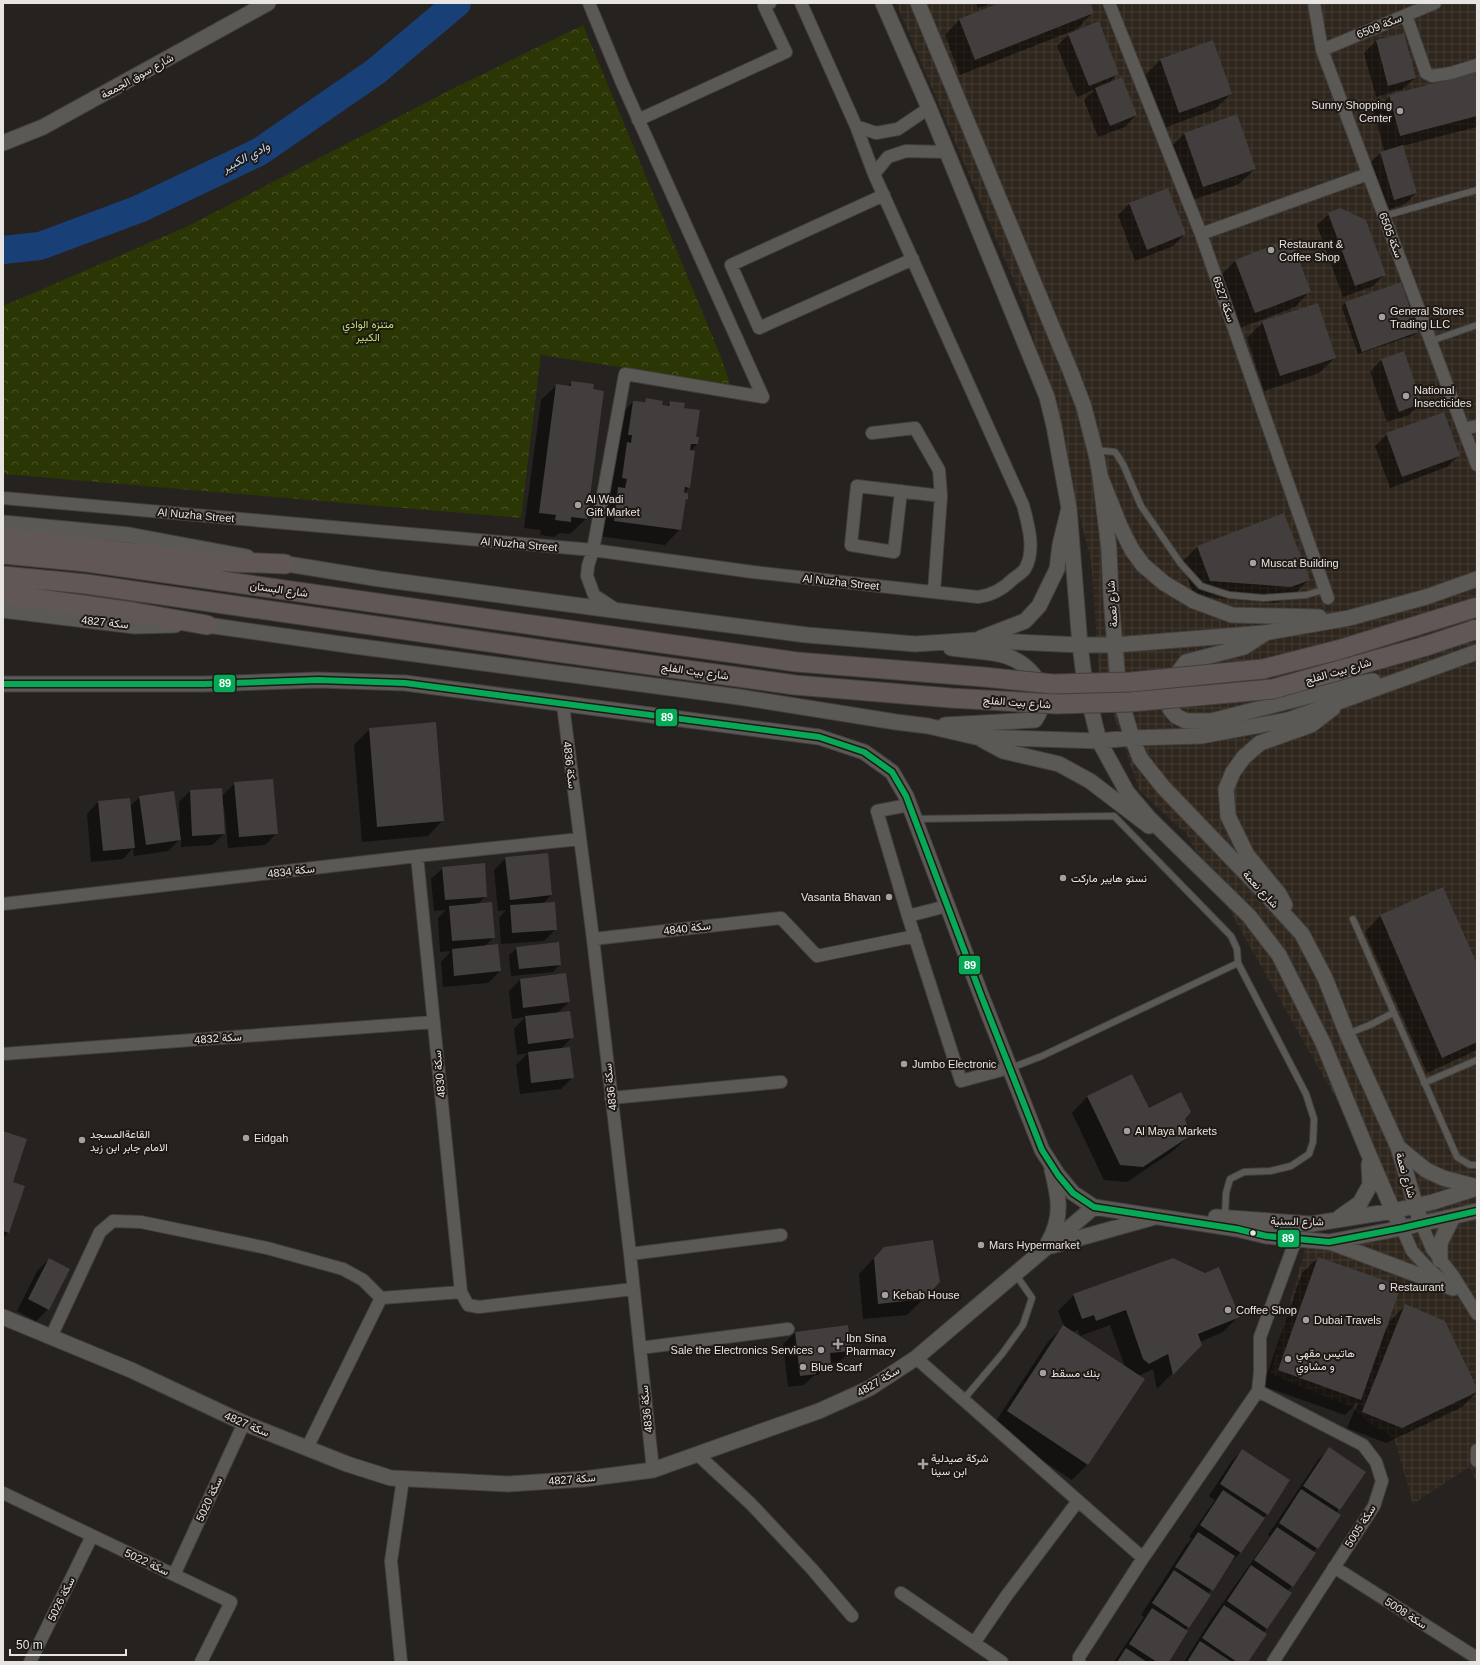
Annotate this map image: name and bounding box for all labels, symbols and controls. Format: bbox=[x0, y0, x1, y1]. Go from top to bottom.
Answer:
street label: سكة 6509 bbox=[1355, 11, 1404, 40]
street label: شارع سوق الجمعة bbox=[99, 51, 177, 103]
place label: Sunny Shopping Center bbox=[1311, 99, 1392, 124]
marker: Sunny Shopping Center bbox=[1395, 106, 1405, 116]
water label: وادي الكبير bbox=[219, 138, 274, 178]
street label: سكة 6505 bbox=[1377, 211, 1405, 260]
place label: Restaurant & Coffee Shop bbox=[1279, 238, 1344, 263]
marker: Restaurant & Coffee Shop bbox=[1266, 245, 1276, 255]
street label: سكة 6527 bbox=[1211, 275, 1238, 324]
place label: General Stores Trading LLC bbox=[1390, 305, 1464, 330]
marker: General Stores Trading LLC bbox=[1377, 312, 1387, 322]
park label: متنزه الوادي الكبير bbox=[342, 318, 394, 344]
place label: National Insecticides bbox=[1414, 384, 1472, 409]
marker: National Insecticides bbox=[1401, 391, 1411, 401]
place label: Al Wadi Gift Market bbox=[586, 493, 640, 518]
marker: Al Wadi Gift Market bbox=[573, 500, 583, 510]
street label: Al Nuzha Street bbox=[157, 506, 235, 524]
street label: Al Nuzha Street bbox=[480, 535, 558, 553]
place label: Muscat Building bbox=[1261, 557, 1339, 569]
marker: Muscat Building bbox=[1248, 558, 1258, 568]
street label: Al Nuzha Street bbox=[802, 572, 880, 592]
street label: شارع البستان bbox=[249, 579, 309, 601]
street label: شارع نعمة bbox=[1104, 580, 1122, 628]
street label: سكة 4827 bbox=[81, 614, 130, 630]
street label: شارع بيت الفلج bbox=[1304, 656, 1373, 688]
street label: شارع بيت الفلج bbox=[660, 660, 730, 684]
line badge: 89 bbox=[213, 674, 236, 693]
text: 89 bbox=[219, 677, 231, 689]
street label: شارع بيت الفلج bbox=[983, 694, 1052, 712]
line badge: 89 bbox=[655, 708, 678, 727]
text: 89 bbox=[661, 711, 673, 723]
street label: سكة 4836 bbox=[561, 741, 579, 790]
street label: سكة 4834 bbox=[267, 862, 316, 880]
street label: شارع نعمة bbox=[1239, 868, 1282, 912]
place label: نستو هايبر ماركت bbox=[1071, 872, 1147, 885]
marker: نستو هايبر ماركت bbox=[1058, 873, 1068, 883]
place label: Vasanta Bhavan bbox=[801, 891, 881, 903]
marker: Vasanta Bhavan bbox=[884, 892, 894, 902]
street label: سكة 4840 bbox=[663, 919, 712, 937]
line badge: 89 bbox=[958, 955, 981, 975]
text: 89 bbox=[964, 959, 976, 971]
street label: سكة 4832 bbox=[194, 1030, 242, 1046]
street label: سكة 4830 bbox=[431, 1049, 447, 1098]
place label: Jumbo Electronic bbox=[912, 1058, 997, 1070]
marker: Jumbo Electronic bbox=[899, 1059, 909, 1069]
street label: سكة 4836 bbox=[601, 1062, 619, 1111]
place label: Al Maya Markets bbox=[1135, 1125, 1217, 1137]
marker: Al Maya Markets bbox=[1122, 1126, 1132, 1136]
place label: القاعةالمسجد الامام جابر ابن زيد bbox=[90, 1128, 168, 1155]
place label: Eidgah bbox=[254, 1132, 288, 1144]
marker: Eidgah bbox=[241, 1133, 251, 1143]
marker: القاعةالمسجد الامام جابر ابن زيد bbox=[77, 1135, 87, 1145]
street label: شارع نعمة bbox=[1392, 1151, 1418, 1200]
street label: شارع السنية bbox=[1270, 1215, 1324, 1229]
unlabelled marker bbox=[1248, 1228, 1258, 1238]
line badge: 89 bbox=[1277, 1229, 1300, 1248]
text: 89 bbox=[1282, 1232, 1294, 1244]
place label: Mars Hypermarket bbox=[989, 1239, 1079, 1251]
marker: Mars Hypermarket bbox=[976, 1240, 986, 1250]
place label: Restaurant bbox=[1390, 1281, 1444, 1293]
marker: Restaurant bbox=[1377, 1282, 1387, 1292]
place label: Kebab House bbox=[893, 1289, 960, 1301]
marker: Kebab House bbox=[880, 1290, 890, 1300]
place label: Coffee Shop bbox=[1236, 1304, 1297, 1316]
marker: Coffee Shop bbox=[1223, 1305, 1233, 1315]
place label: Dubai Travels bbox=[1314, 1314, 1382, 1326]
marker: Dubai Travels bbox=[1301, 1315, 1311, 1325]
place label: Ibn Sina Pharmacy bbox=[846, 1332, 896, 1357]
marker: Ibn Sina Pharmacy bbox=[833, 1339, 843, 1349]
place label: Sale the Electronics Services bbox=[671, 1344, 813, 1356]
marker: Sale the Electronics Services bbox=[816, 1345, 826, 1355]
place label: هاتيس مقهي و مشاوي bbox=[1296, 1347, 1355, 1376]
marker: هاتيس مقهي و مشاوي bbox=[1283, 1354, 1293, 1364]
place label: Blue Scarf bbox=[811, 1361, 863, 1373]
marker: Blue Scarf bbox=[798, 1362, 808, 1372]
street label: سكة 4827 bbox=[855, 1363, 902, 1398]
place label: بنك مسقط bbox=[1051, 1367, 1100, 1380]
marker: بنك مسقط bbox=[1038, 1368, 1048, 1378]
street label: سكة 4836 bbox=[638, 1384, 654, 1433]
street label: سكة 4827 bbox=[223, 1409, 272, 1439]
place label: شركة صيدلية ابن سينا bbox=[931, 1452, 989, 1478]
marker: شركة صيدلية ابن سينا bbox=[918, 1459, 928, 1469]
street label: سكة 4827 bbox=[548, 1471, 597, 1487]
street label: سكة 5020 bbox=[194, 1475, 225, 1523]
street label: سكة 5005 bbox=[1342, 1502, 1378, 1549]
street label: سكة 5022 bbox=[123, 1547, 171, 1578]
street label: سكة 5026 bbox=[45, 1575, 77, 1623]
street label: سكة 5008 bbox=[1383, 1595, 1429, 1631]
scale bar bbox=[10, 1631, 126, 1657]
text: 50 m bbox=[16, 1638, 43, 1652]

